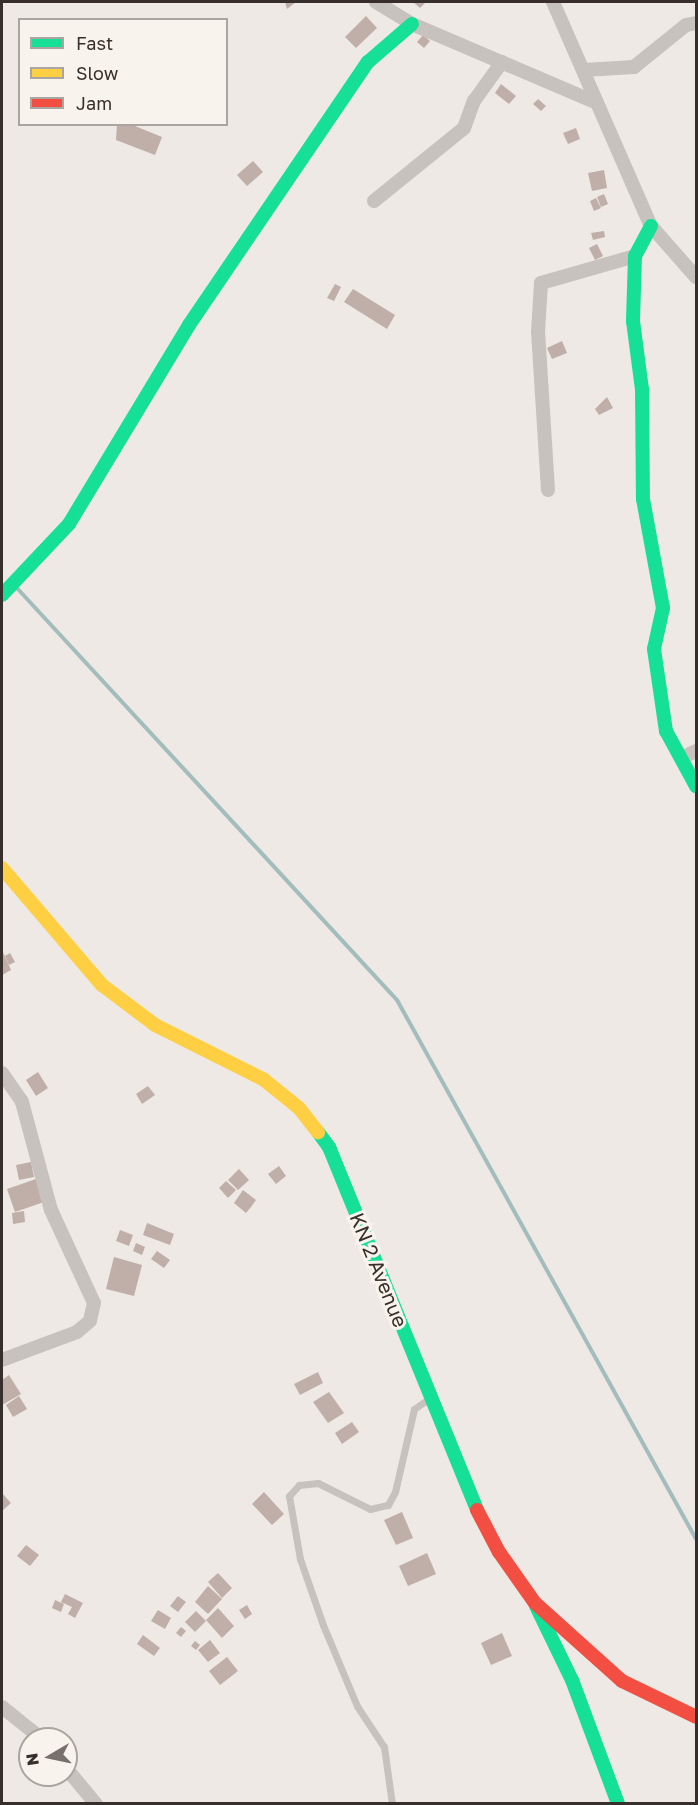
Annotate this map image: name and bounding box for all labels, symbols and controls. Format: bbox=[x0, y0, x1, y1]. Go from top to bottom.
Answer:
legend bbox=[18, 18, 228, 126]
text: Fast bbox=[76, 32, 113, 54]
text: Slow bbox=[76, 62, 118, 84]
text: Jam bbox=[76, 92, 112, 114]
street label: KN 2 Avenue bbox=[345, 1209, 413, 1331]
north arrow bbox=[18, 1727, 78, 1787]
text: N bbox=[21, 1752, 43, 1767]

